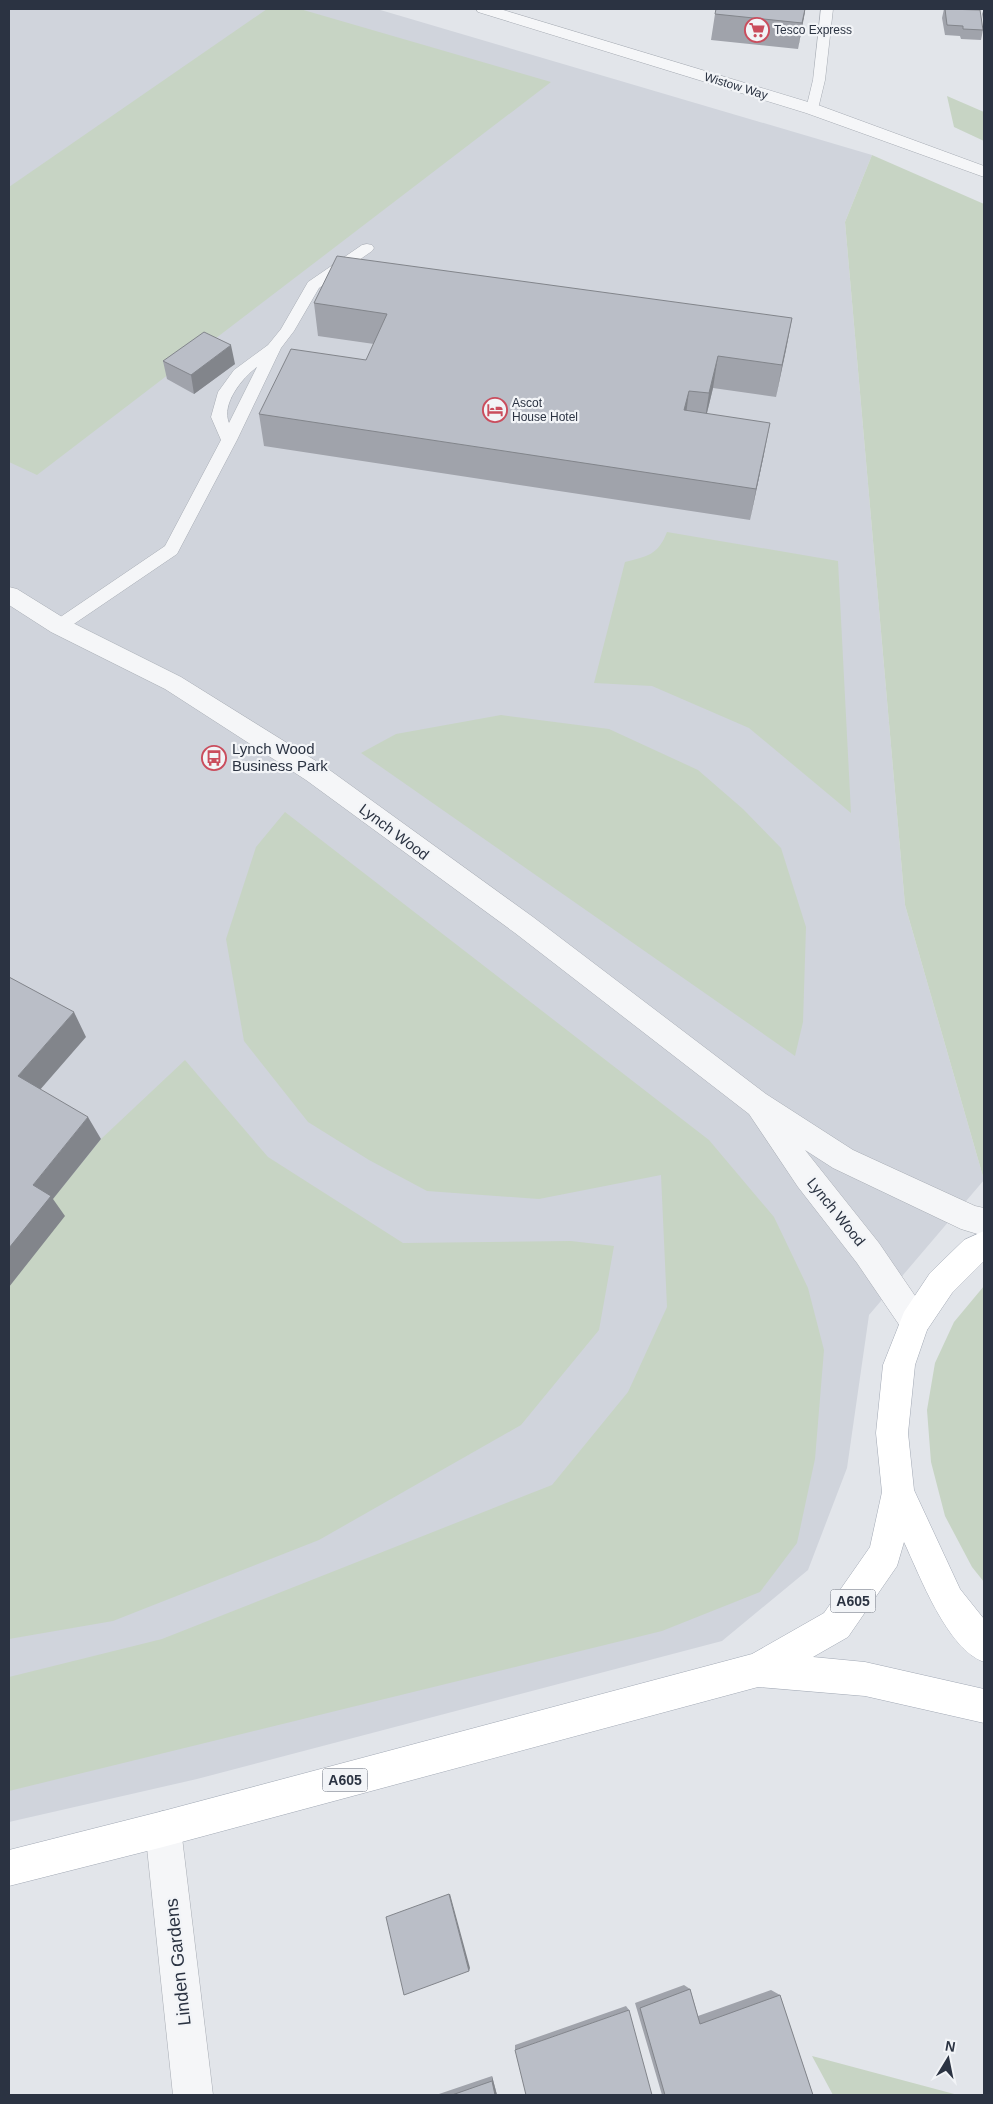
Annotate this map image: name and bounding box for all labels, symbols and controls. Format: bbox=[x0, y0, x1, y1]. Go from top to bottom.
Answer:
supermarket icon: Tesco Express bbox=[744, 17, 770, 43]
place label: Tesco Express bbox=[774, 23, 852, 37]
street label: Wistow Way bbox=[703, 70, 769, 102]
place label: Ascot House Hotel bbox=[512, 396, 578, 424]
hotel icon: Ascot House Hotel bbox=[482, 397, 508, 423]
place label: Lynch Wood Business Park bbox=[232, 740, 328, 774]
bus stop icon: Lynch Wood Business Park bbox=[201, 745, 227, 771]
street label: Lynch Wood bbox=[356, 800, 432, 863]
street label: Lynch Wood bbox=[804, 1174, 869, 1249]
road number: A605 bbox=[830, 1590, 876, 1612]
road number: A605 bbox=[322, 1768, 368, 1792]
street label: Linden Gardens bbox=[161, 1897, 195, 2027]
north arrow bbox=[923, 2034, 973, 2084]
text: N bbox=[944, 2037, 957, 2055]

